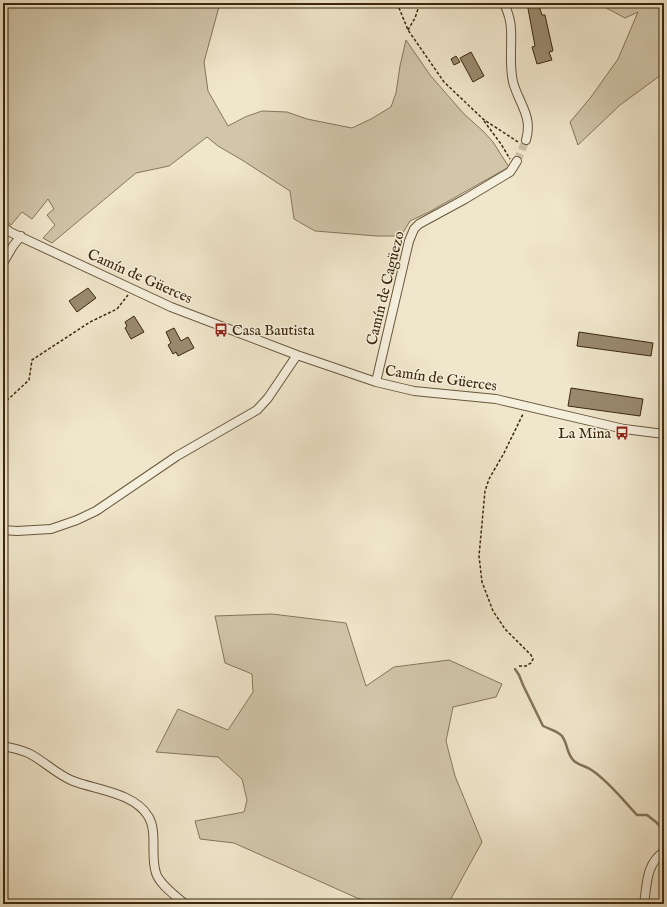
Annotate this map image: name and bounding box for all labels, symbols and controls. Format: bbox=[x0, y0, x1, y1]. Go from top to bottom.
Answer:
street label: Camín de Cagüezo bbox=[362, 229, 409, 347]
street label: Camín de Güerces bbox=[84, 245, 195, 308]
place label: Casa Bautista bbox=[232, 321, 315, 340]
bus stop icon: Casa Bautista bbox=[213, 322, 229, 338]
street label: Camín de Güerces bbox=[384, 361, 498, 396]
place label: La Mina bbox=[558, 424, 612, 443]
bus stop icon: La Mina bbox=[614, 425, 630, 441]

